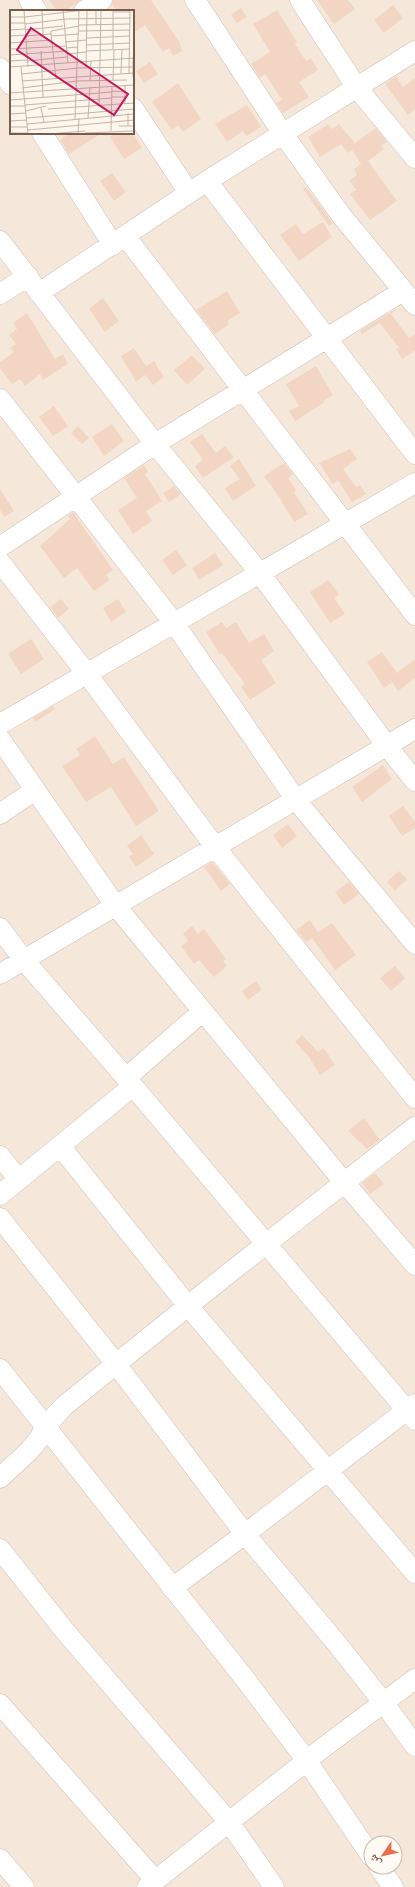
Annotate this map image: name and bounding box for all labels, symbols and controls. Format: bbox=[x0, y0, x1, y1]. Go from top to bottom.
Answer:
inset map bbox=[10, 10, 134, 134]
north arrow bbox=[363, 1835, 403, 1875]
text: ش bbox=[366, 1851, 385, 1869]

